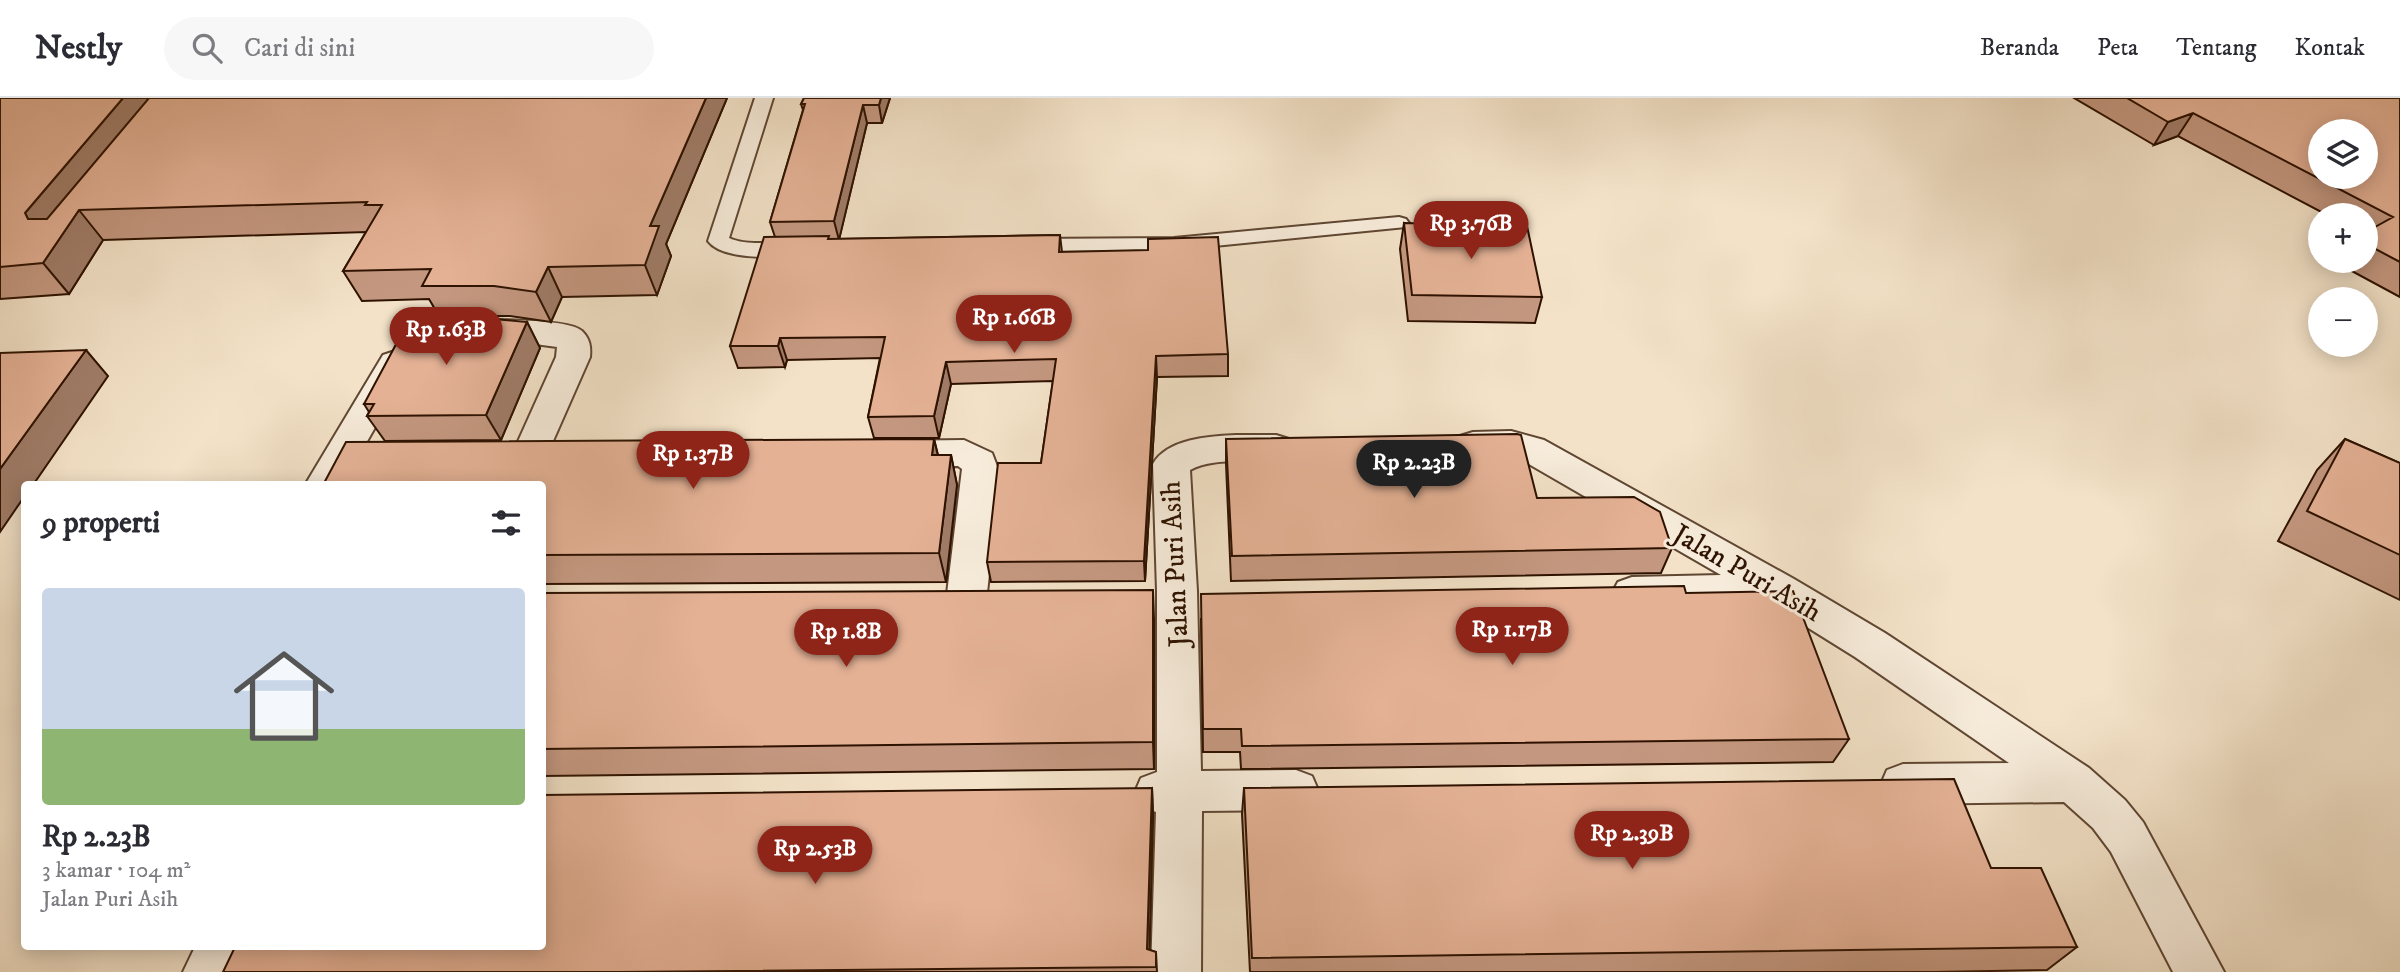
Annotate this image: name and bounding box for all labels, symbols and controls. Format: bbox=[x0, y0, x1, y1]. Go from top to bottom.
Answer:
search box bbox=[164, 17, 654, 80]
text: Nestly bbox=[35, 28, 122, 69]
icon: search bbox=[188, 29, 226, 67]
text: Cari di sini bbox=[244, 32, 355, 65]
text: Beranda bbox=[1980, 33, 2059, 63]
text: Peta bbox=[2097, 33, 2138, 63]
text: Tentang bbox=[2176, 33, 2257, 63]
text: Kontak bbox=[2295, 33, 2365, 63]
map controls bbox=[2308, 119, 2378, 357]
button: layers bbox=[2308, 119, 2378, 189]
pin: Rp 3.76B bbox=[1399, 202, 1543, 261]
button: + bbox=[2308, 203, 2378, 273]
text: Rp 3.76B bbox=[1430, 209, 1512, 238]
button: − bbox=[2308, 287, 2378, 357]
pin: Rp 1.66B bbox=[942, 296, 1086, 355]
text: Rp 1.66B bbox=[972, 303, 1056, 332]
pin: Rp 1.63B bbox=[374, 308, 518, 367]
text: Rp 1.63B bbox=[406, 315, 486, 344]
pin: Rp 1.37B bbox=[621, 432, 765, 491]
text: Rp 1.37B bbox=[653, 439, 733, 468]
pin: Rp 2.23B bbox=[1342, 440, 1486, 500]
text: Rp 2.23B bbox=[1372, 448, 1456, 477]
street label: Jalan Puri Asih bbox=[1153, 480, 1197, 651]
icon: filters bbox=[487, 504, 525, 542]
text: 9 properti bbox=[42, 505, 160, 542]
street label: Jalan Puri Asih bbox=[1664, 515, 1828, 630]
pin: Rp 1.17B bbox=[1440, 608, 1584, 667]
pin: Rp 1.8B bbox=[781, 610, 911, 669]
text: Rp 1.17B bbox=[1472, 615, 1552, 644]
text: Rp 1.8B bbox=[810, 617, 882, 646]
icon: home bbox=[221, 633, 347, 759]
pin: Rp 2.39B bbox=[1560, 812, 1704, 871]
text: Rp 2.23B bbox=[42, 819, 151, 856]
text: Rp 2.39B bbox=[1590, 819, 1674, 848]
pin: Rp 2.53B bbox=[743, 826, 887, 886]
text: Rp 2.53B bbox=[773, 834, 857, 863]
text: 3 kamar · 104 m² bbox=[42, 856, 191, 885]
text: Jalan Puri Asih bbox=[42, 885, 178, 914]

